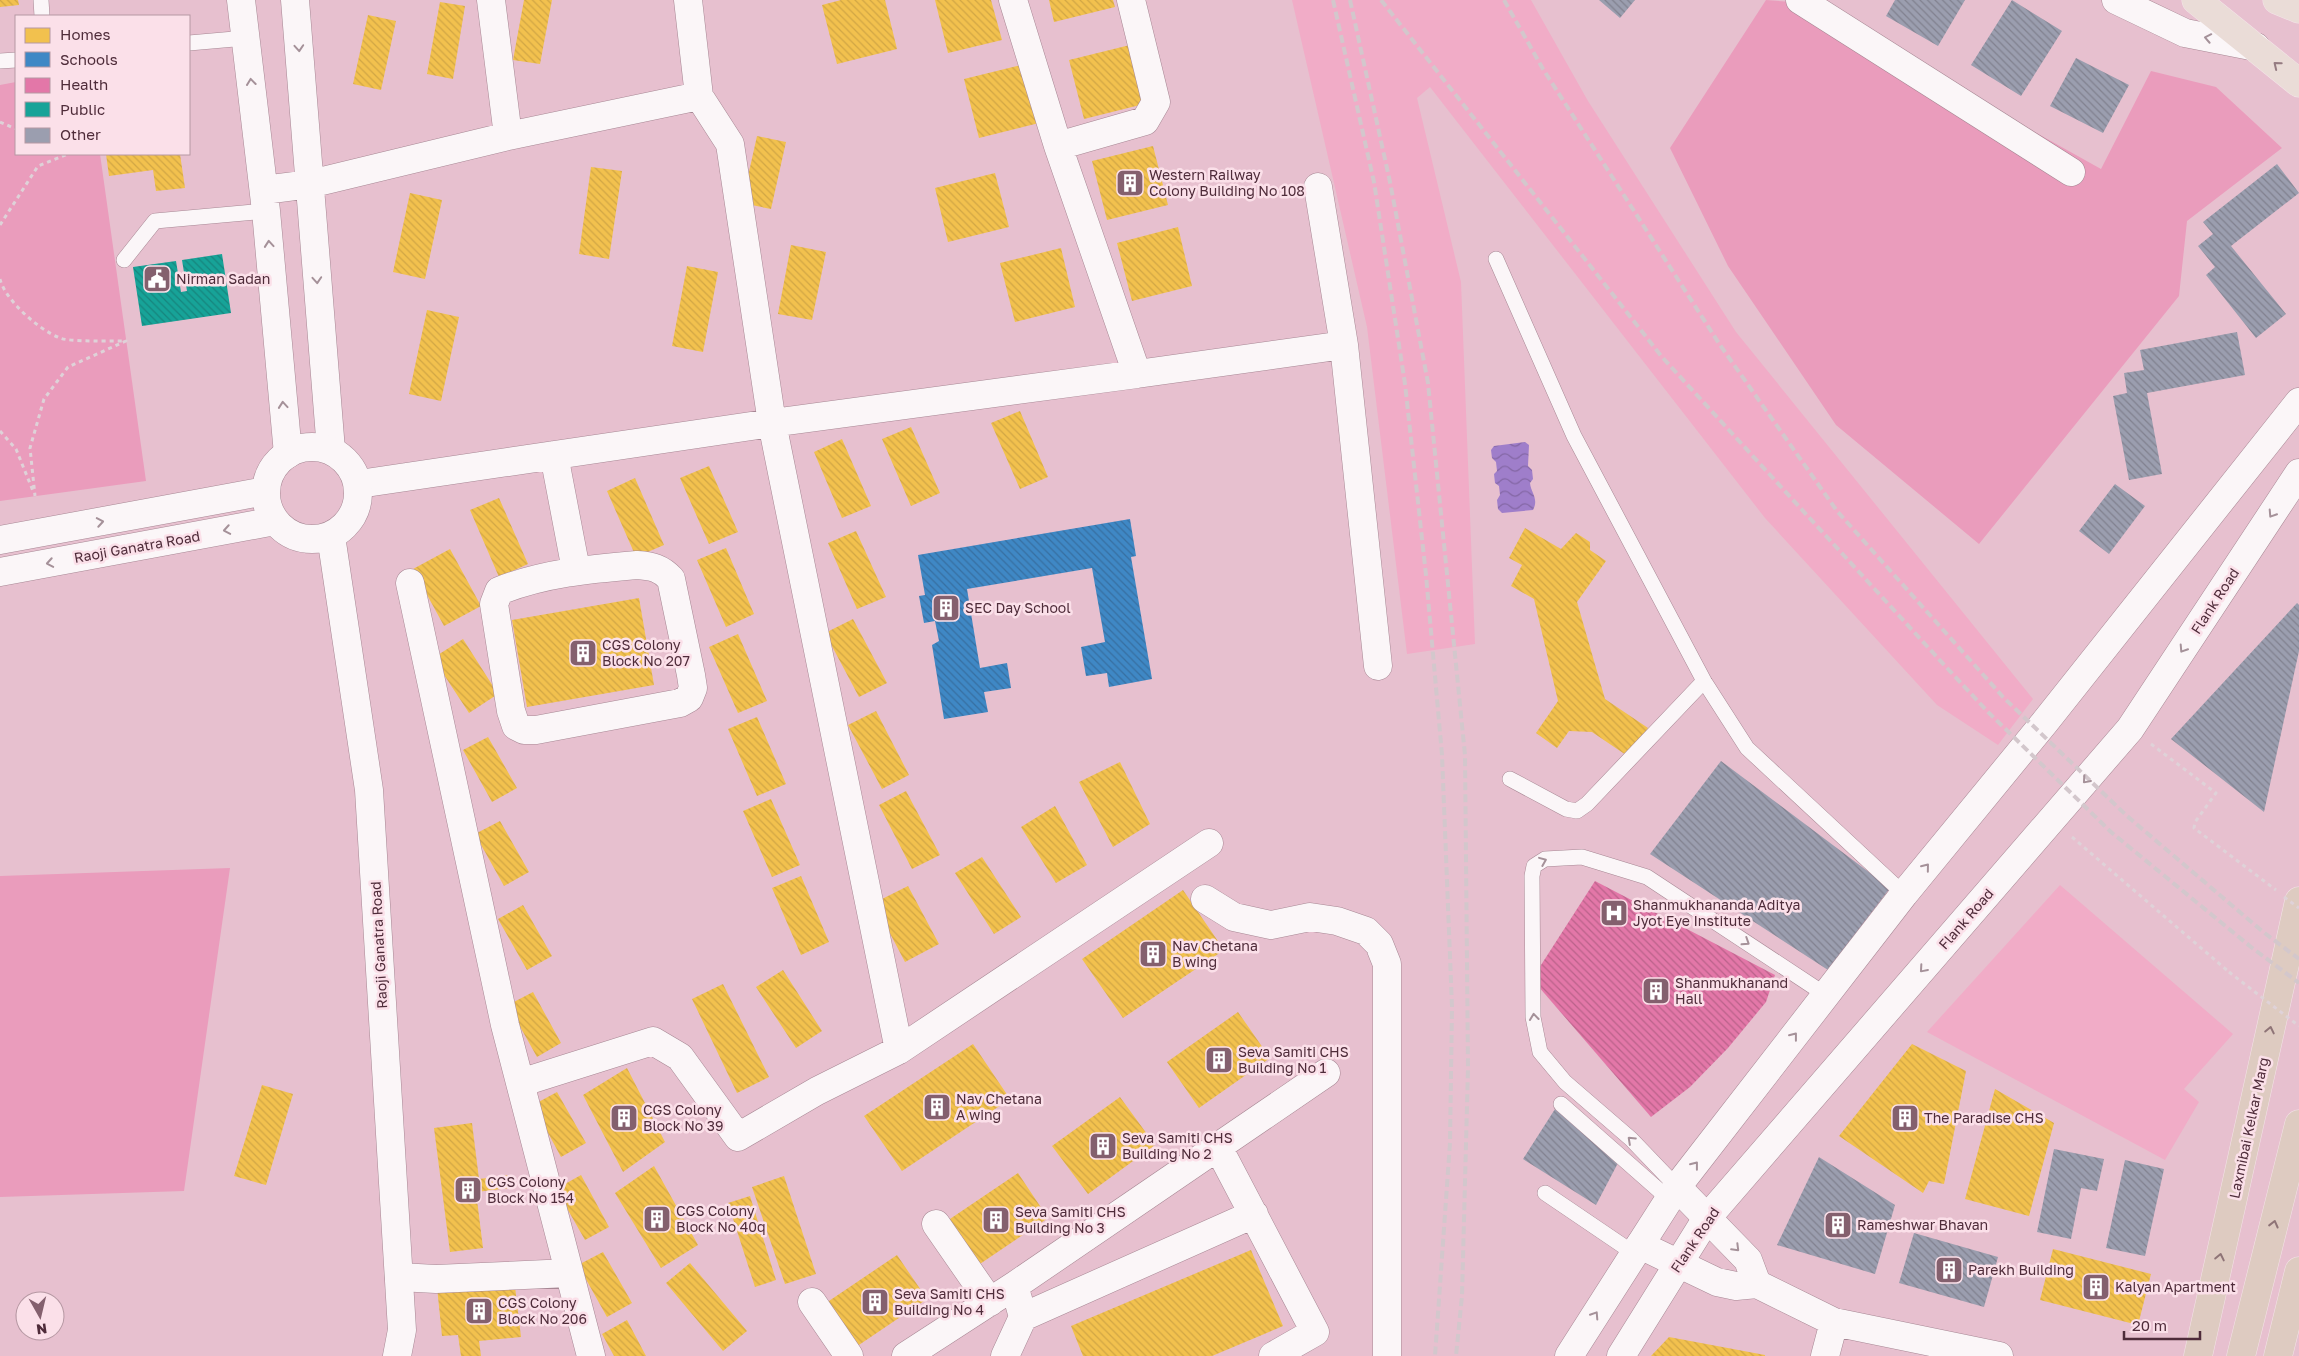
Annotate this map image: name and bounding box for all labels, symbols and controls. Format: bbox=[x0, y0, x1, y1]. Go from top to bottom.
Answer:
legend bbox=[15, 15, 190, 155]
text: Homes bbox=[60, 25, 110, 43]
one-way arrow bbox=[2203, 33, 2212, 43]
one-way arrow bbox=[294, 45, 305, 53]
text: Schools bbox=[60, 50, 118, 68]
one-way arrow bbox=[2274, 61, 2283, 70]
text: Health bbox=[60, 75, 108, 93]
one-way arrow bbox=[246, 78, 257, 86]
text: Public bbox=[60, 100, 105, 118]
text: Other bbox=[60, 125, 101, 143]
place label: Western Railway Colony Building No 108 bbox=[1149, 166, 1305, 199]
building icon: Western Railway Colony Building No 108 bbox=[1115, 168, 1145, 198]
one-way arrow bbox=[264, 239, 275, 247]
public building icon: Nirman Sadan bbox=[142, 264, 172, 294]
place label: Nirman Sadan bbox=[176, 270, 270, 287]
one-way arrow bbox=[312, 277, 323, 285]
one-way arrow bbox=[278, 401, 289, 409]
one-way arrow bbox=[2269, 508, 2278, 517]
one-way arrow bbox=[95, 517, 104, 527]
one-way arrow bbox=[222, 525, 231, 535]
street label: Raoji Ganatra Road bbox=[73, 527, 201, 566]
one-way arrow bbox=[45, 557, 54, 567]
street label: Flank Road bbox=[2187, 565, 2242, 637]
building icon: SEC Day School bbox=[931, 593, 961, 623]
place label: SEC Day School bbox=[965, 599, 1071, 616]
place label: CGS Colony Block No 207 bbox=[602, 636, 690, 669]
building icon: CGS Colony Block No 207 bbox=[568, 638, 598, 668]
one-way arrow bbox=[2180, 644, 2189, 653]
one-way arrow bbox=[2083, 774, 2092, 783]
one-way arrow bbox=[1538, 857, 1547, 868]
one-way arrow bbox=[1920, 864, 1928, 873]
street label: Raoji Ganatra Road bbox=[367, 881, 390, 1009]
street label: Flank Road bbox=[1935, 885, 1997, 953]
place label: Shanmukhananda Aditya Jyot Eye Institute bbox=[1633, 896, 1800, 929]
hospital icon: Shanmukhananda Aditya Jyot Eye Institute bbox=[1599, 898, 1629, 928]
one-way arrow bbox=[1741, 936, 1750, 945]
place label: Nav Chetana B wing bbox=[1172, 937, 1258, 970]
building icon: Nav Chetana B wing bbox=[1138, 939, 1168, 969]
one-way arrow bbox=[1919, 963, 1928, 972]
place label: Shanmukhanand Hall bbox=[1675, 974, 1788, 1007]
building icon: Shanmukhanand Hall bbox=[1641, 976, 1671, 1006]
one-way arrow bbox=[1529, 1013, 1540, 1021]
one-way arrow bbox=[2265, 1026, 2275, 1035]
one-way arrow bbox=[1788, 1033, 1797, 1042]
place label: Seva Samiti CHS Building No 1 bbox=[1238, 1043, 1349, 1076]
building icon: Seva Samiti CHS Building No 1 bbox=[1204, 1045, 1234, 1075]
street label: Laxmibai Kelkar Marg bbox=[2225, 1056, 2272, 1200]
place label: Nav Chetana A wing bbox=[956, 1090, 1042, 1123]
building icon: Nav Chetana A wing bbox=[922, 1092, 952, 1122]
place label: CGS Colony Block No 39 bbox=[643, 1101, 723, 1134]
building icon: CGS Colony Block No 39 bbox=[609, 1103, 639, 1133]
building icon: The Paradise CHS bbox=[1890, 1103, 1920, 1133]
place label: The Paradise CHS bbox=[1924, 1109, 2044, 1126]
place label: Seva Samiti CHS Building No 2 bbox=[1122, 1129, 1233, 1162]
building icon: Seva Samiti CHS Building No 2 bbox=[1088, 1131, 1118, 1161]
one-way arrow bbox=[1628, 1137, 1637, 1146]
one-way arrow bbox=[1689, 1162, 1697, 1171]
place label: CGS Colony Block No 154 bbox=[487, 1173, 574, 1206]
building icon: CGS Colony Block No 154 bbox=[453, 1175, 483, 1205]
place label: CGS Colony Block No 40q bbox=[676, 1202, 766, 1235]
place label: Seva Samiti CHS Building No 3 bbox=[1015, 1203, 1126, 1236]
building icon: CGS Colony Block No 40q bbox=[642, 1204, 672, 1234]
street label: Flank Road bbox=[1667, 1204, 1723, 1276]
building icon: Seva Samiti CHS Building No 3 bbox=[981, 1205, 1011, 1235]
building icon: Rameshwar Bhavan bbox=[1823, 1210, 1853, 1240]
place label: Rameshwar Bhavan bbox=[1857, 1216, 1988, 1233]
one-way arrow bbox=[2268, 1219, 2279, 1228]
one-way arrow bbox=[1730, 1242, 1739, 1251]
one-way arrow bbox=[2214, 1253, 2225, 1262]
building icon: Parekh Building bbox=[1934, 1255, 1964, 1285]
place label: Parekh Building bbox=[1968, 1261, 2074, 1278]
building icon: Kalyan Apartment bbox=[2081, 1272, 2111, 1302]
place label: Kalyan Apartment bbox=[2115, 1278, 2236, 1295]
place label: Seva Samiti CHS Building No 4 bbox=[894, 1285, 1005, 1318]
building icon: Seva Samiti CHS Building No 4 bbox=[860, 1287, 890, 1317]
north arrow bbox=[15, 1291, 65, 1341]
place label: CGS Colony Block No 206 bbox=[498, 1294, 587, 1327]
building icon: CGS Colony Block No 206 bbox=[464, 1296, 494, 1326]
scale bar bbox=[2124, 1308, 2200, 1340]
one-way arrow bbox=[1589, 1311, 1598, 1321]
text: 20 m bbox=[2132, 1316, 2167, 1334]
text: N bbox=[35, 1320, 48, 1339]

